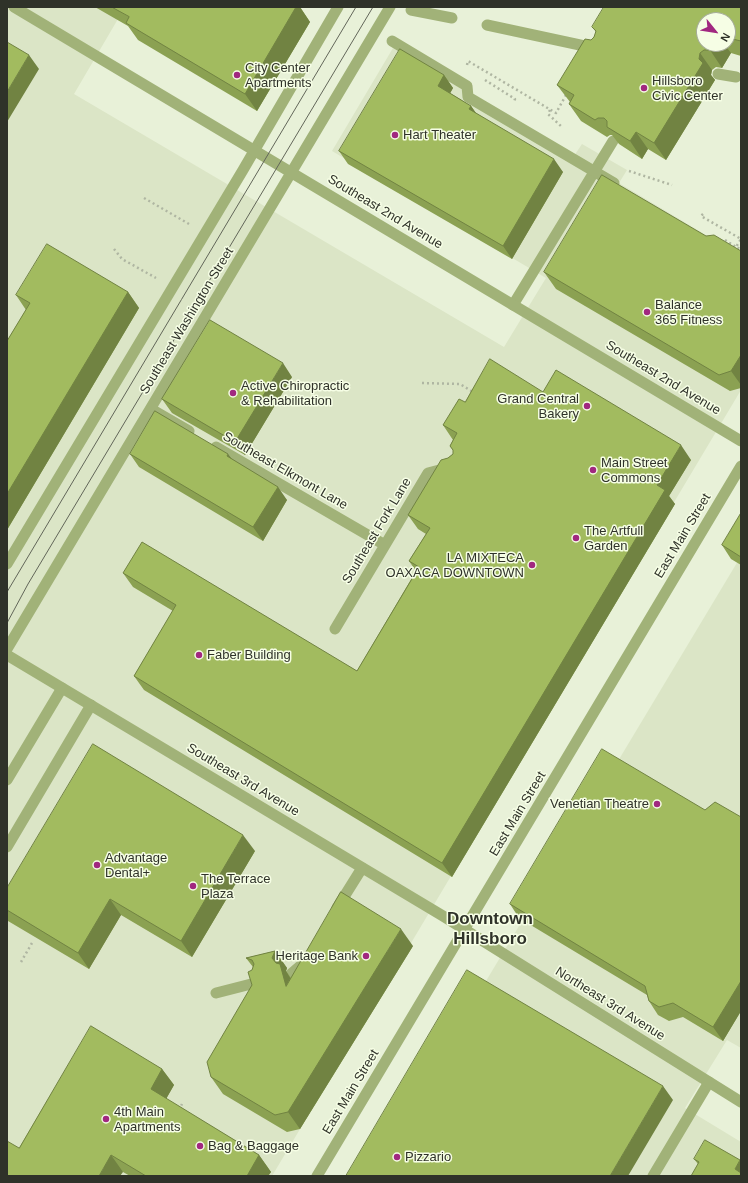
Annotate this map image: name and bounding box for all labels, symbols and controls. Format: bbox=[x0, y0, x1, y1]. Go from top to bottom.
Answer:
north arrow bbox=[696, 12, 736, 52]
text: N bbox=[718, 31, 733, 44]
place label: City Center Apartments bbox=[245, 60, 311, 91]
marker: City Center Apartments bbox=[232, 70, 242, 80]
place label: Hillsboro Civic Center bbox=[652, 73, 723, 104]
marker: Hillsboro Civic Center bbox=[639, 83, 649, 93]
place label: Hart Theater bbox=[403, 127, 476, 143]
marker: Hart Theater bbox=[390, 130, 400, 140]
street label: Southeast 2nd Avenue bbox=[325, 171, 445, 253]
street label: Southeast Washington Street bbox=[137, 245, 237, 397]
place label: Balance 365 Fitness bbox=[655, 297, 722, 328]
marker: Balance 365 Fitness bbox=[642, 307, 652, 317]
street label: Southeast 2nd Avenue bbox=[603, 337, 723, 419]
place label: Active Chiropractic & Rehabilitation bbox=[241, 378, 349, 409]
marker: Active Chiropractic & Rehabilitation bbox=[228, 388, 238, 398]
place label: Grand Central Bakery bbox=[497, 391, 579, 422]
marker: Grand Central Bakery bbox=[582, 401, 592, 411]
street label: Southeast Elkmont Lane bbox=[220, 429, 350, 513]
place label: Main Street Commons bbox=[601, 455, 667, 486]
marker: Main Street Commons bbox=[588, 465, 598, 475]
street label: Southeast Fork Lane bbox=[339, 475, 415, 587]
street label: East Main Street bbox=[652, 491, 714, 581]
place label: The Artfull Garden bbox=[584, 523, 643, 554]
marker: The Artfull Garden bbox=[571, 533, 581, 543]
place label: LA MIXTECA OAXACA DOWNTOWN bbox=[386, 550, 524, 581]
marker: LA MIXTECA OAXACA DOWNTOWN bbox=[527, 560, 537, 570]
place label: Faber Building bbox=[207, 647, 291, 663]
marker: Faber Building bbox=[194, 650, 204, 660]
street label: Southeast 3rd Avenue bbox=[184, 740, 302, 820]
street label: East Main Street bbox=[487, 769, 549, 859]
place label: Venetian Theatre bbox=[550, 796, 649, 812]
marker: Venetian Theatre bbox=[652, 799, 662, 809]
place label: Advantage Dental+ bbox=[105, 850, 167, 881]
marker: Advantage Dental+ bbox=[92, 860, 102, 870]
place label: The Terrace Plaza bbox=[201, 871, 270, 902]
marker: The Terrace Plaza bbox=[188, 881, 198, 891]
district label: Downtown Hillsboro bbox=[447, 909, 533, 949]
place label: Heritage Bank bbox=[276, 948, 358, 964]
marker: Heritage Bank bbox=[361, 951, 371, 961]
street label: Northeast 3rd Avenue bbox=[552, 964, 668, 1044]
street label: East Main Street bbox=[320, 1047, 382, 1137]
place label: 4th Main Apartments bbox=[114, 1104, 180, 1135]
marker: 4th Main Apartments bbox=[101, 1114, 111, 1124]
place label: Bag & Baggage bbox=[208, 1138, 299, 1154]
marker: Bag & Baggage bbox=[195, 1141, 205, 1151]
place label: Pizzario bbox=[405, 1149, 451, 1165]
marker: Pizzario bbox=[392, 1152, 402, 1162]

